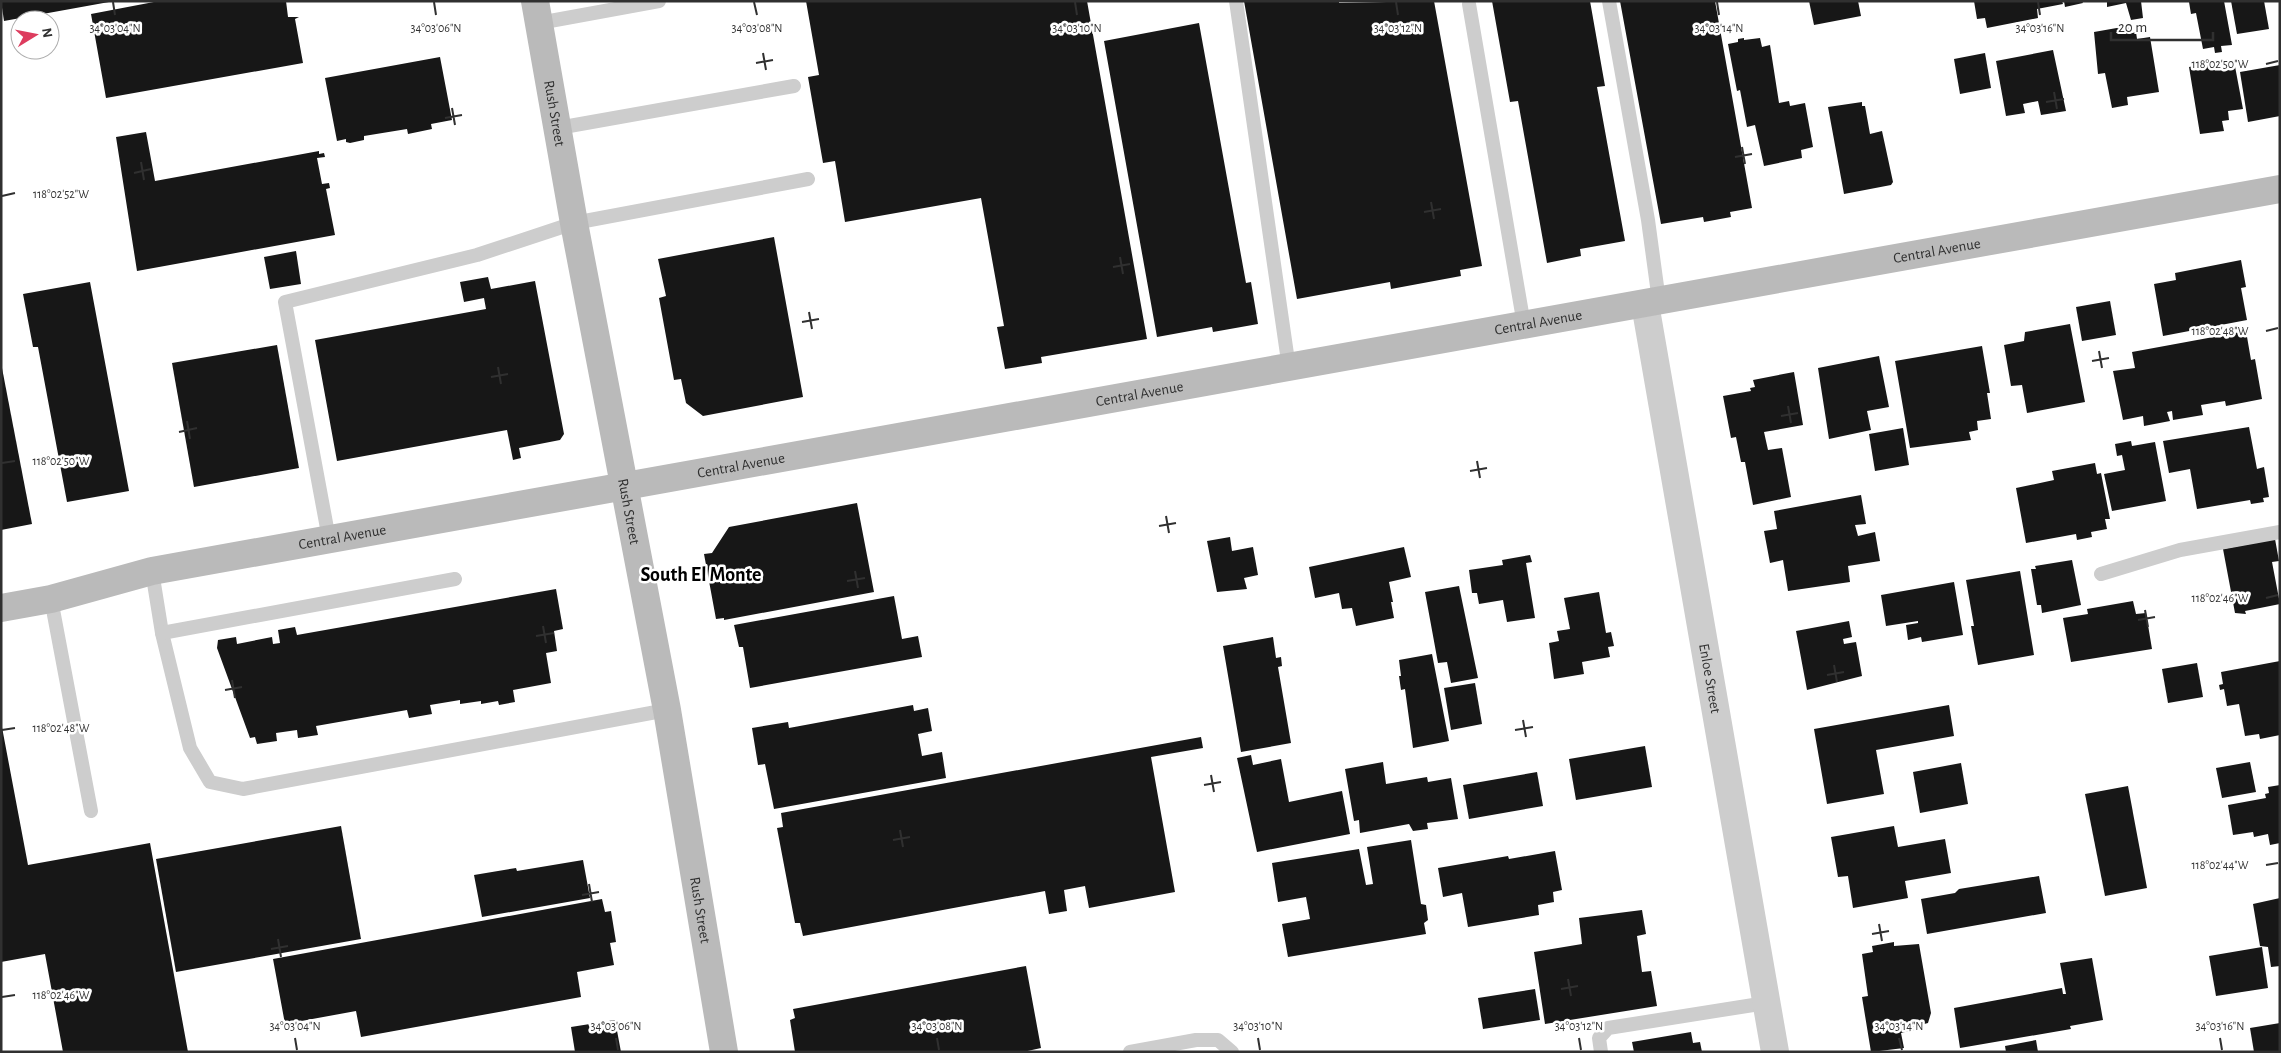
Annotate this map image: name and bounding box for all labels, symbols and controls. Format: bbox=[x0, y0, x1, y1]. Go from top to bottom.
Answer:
north arrow bbox=[10, 10, 60, 60]
scale bar bbox=[2111, 10, 2214, 42]
text: 20 m bbox=[2118, 20, 2147, 35]
text: 34°03'04"N bbox=[89, 22, 141, 34]
text: 34°03'06"N bbox=[410, 22, 462, 34]
text: 34°03'08"N bbox=[731, 22, 783, 34]
text: 34°03'10"N bbox=[1052, 22, 1102, 34]
text: 34°03'12"N bbox=[1374, 22, 1422, 34]
text: 34°03'14"N bbox=[1695, 22, 1743, 34]
text: 34°03'16"N bbox=[2016, 22, 2064, 34]
text: N bbox=[39, 27, 55, 39]
text: 118°02'50"W bbox=[2192, 58, 2249, 70]
street label: Rush Street bbox=[541, 79, 567, 148]
text: 118°02'52"W bbox=[33, 188, 89, 200]
street label: Central Avenue bbox=[1892, 236, 1982, 266]
street label: Central Avenue bbox=[1493, 307, 1583, 338]
text: 118°02'48"W bbox=[2192, 325, 2249, 337]
street label: Central Avenue bbox=[1095, 379, 1185, 409]
street label: Central Avenue bbox=[696, 451, 786, 481]
text: 118°02'50"W bbox=[33, 455, 90, 467]
street label: Rush Street bbox=[615, 477, 642, 546]
street label: Central Avenue bbox=[298, 522, 387, 553]
district label: South El Monte bbox=[640, 565, 762, 585]
text: 118°02'46"W bbox=[2192, 592, 2249, 604]
street label: Enloe Street bbox=[1696, 642, 1723, 715]
text: 118°02'48"W bbox=[33, 722, 90, 734]
text: 118°02'44"W bbox=[2191, 859, 2249, 871]
street label: Rush Street bbox=[687, 876, 713, 945]
text: 118°02'46"W bbox=[33, 989, 90, 1001]
text: 34°03'04"N bbox=[269, 1020, 321, 1032]
text: 34°03'06"N bbox=[590, 1020, 642, 1032]
text: 34°03'08"N bbox=[911, 1020, 963, 1032]
text: 34°03'10"N bbox=[1233, 1020, 1283, 1032]
text: 34°03'12"N bbox=[1555, 1020, 1603, 1032]
text: 34°03'14"N bbox=[1875, 1020, 1923, 1032]
text: 34°03'16"N bbox=[2196, 1020, 2244, 1032]

